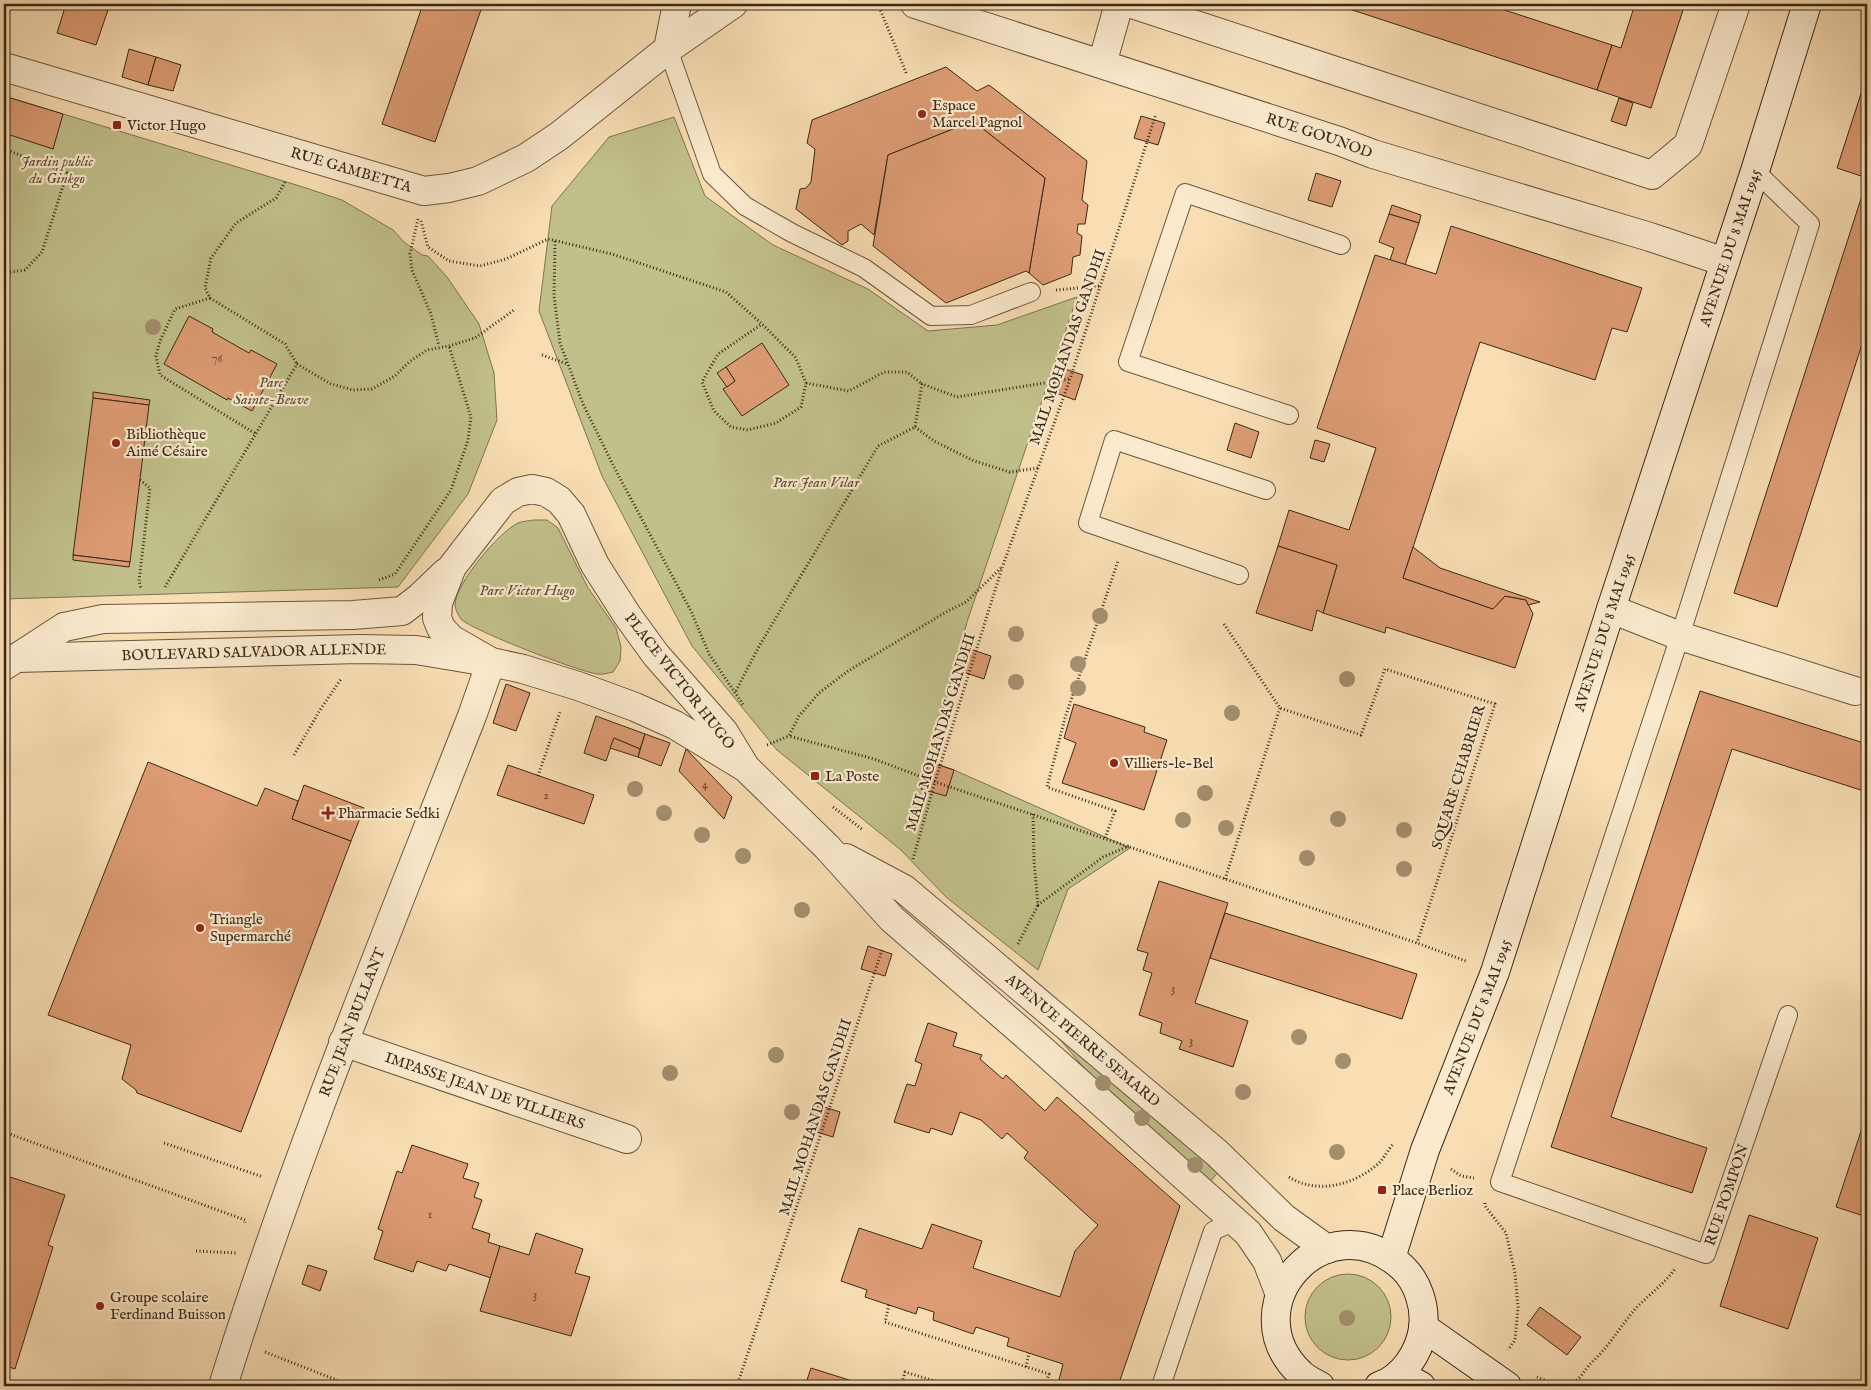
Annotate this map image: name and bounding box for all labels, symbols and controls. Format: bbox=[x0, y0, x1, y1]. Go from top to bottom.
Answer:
place label: Espace Marcel Pagnol bbox=[932, 96, 1023, 132]
marker: Espace Marcel Pagnol bbox=[916, 108, 928, 120]
street label: RUE GOUNOD bbox=[1263, 109, 1375, 163]
place label: Victor Hugo bbox=[126, 116, 206, 135]
marker: Victor Hugo bbox=[111, 119, 123, 131]
street label: RUE GAMBETTA bbox=[288, 143, 415, 197]
park label: Jardin public du Ginkgo bbox=[21, 152, 94, 189]
street label: AVENUE DU 8 MAI 1945 bbox=[1695, 166, 1765, 330]
street label: MAIL MOHANDAS GANDHI bbox=[1025, 246, 1110, 448]
house number: 76 bbox=[212, 351, 223, 366]
park label: Parc Sainte-Beuve bbox=[233, 373, 309, 409]
place label: Bibliothèque Aimé Césaire bbox=[125, 425, 208, 461]
marker: Bibliothèque Aimé Césaire bbox=[110, 437, 122, 449]
park label: Parc Jean Vilar bbox=[773, 473, 860, 492]
street label: AVENUE DU 8 MAI 1945 bbox=[1570, 551, 1639, 715]
park label: Parc Victor Hugo bbox=[479, 581, 575, 601]
street label: PLACE VICTOR HUGO bbox=[620, 609, 739, 753]
street label: MAIL MOHANDAS GANDHI bbox=[901, 630, 980, 833]
street label: BOULEVARD SALVADOR ALLENDE bbox=[121, 640, 387, 665]
street label: SQUARE CHABRIER bbox=[1427, 702, 1490, 852]
place label: Villiers-le-Bel bbox=[1123, 754, 1214, 773]
marker: Villiers-le-Bel bbox=[1108, 757, 1120, 769]
place label: La Poste bbox=[825, 767, 879, 786]
marker: La Poste bbox=[809, 770, 821, 782]
house number: 4 bbox=[702, 777, 708, 792]
house number: 2 bbox=[543, 788, 549, 803]
place label: Pharmacie Sedki bbox=[338, 804, 440, 823]
marker: Pharmacie Sedki bbox=[322, 807, 334, 819]
place label: Triangle Supermarché bbox=[210, 910, 291, 946]
marker: Triangle Supermarché bbox=[194, 922, 206, 934]
street label: AVENUE DU 8 MAI 1945 bbox=[1438, 936, 1515, 1098]
street label: RUE JEAN BULLANT bbox=[315, 945, 390, 1100]
street label: AVENUE PIERRE SEMARD bbox=[1001, 969, 1164, 1111]
house number: 3 bbox=[1171, 981, 1175, 996]
street label: MAIL MOHANDAS GANDHI bbox=[775, 1016, 856, 1218]
house number: 3 bbox=[1189, 1033, 1193, 1048]
street label: IMPASSE JEAN DE VILLIERS bbox=[382, 1048, 587, 1134]
street label: RUE POMPON bbox=[1701, 1142, 1753, 1248]
place label: Place Berlioz bbox=[1392, 1181, 1473, 1200]
marker: Place Berlioz bbox=[1376, 1184, 1388, 1196]
house number: 1 bbox=[428, 1207, 432, 1222]
house number: 3 bbox=[533, 1287, 537, 1302]
place label: Groupe scolaire Ferdinand Buisson bbox=[110, 1288, 226, 1324]
marker: Groupe scolaire Ferdinand Buisson bbox=[94, 1300, 106, 1312]

